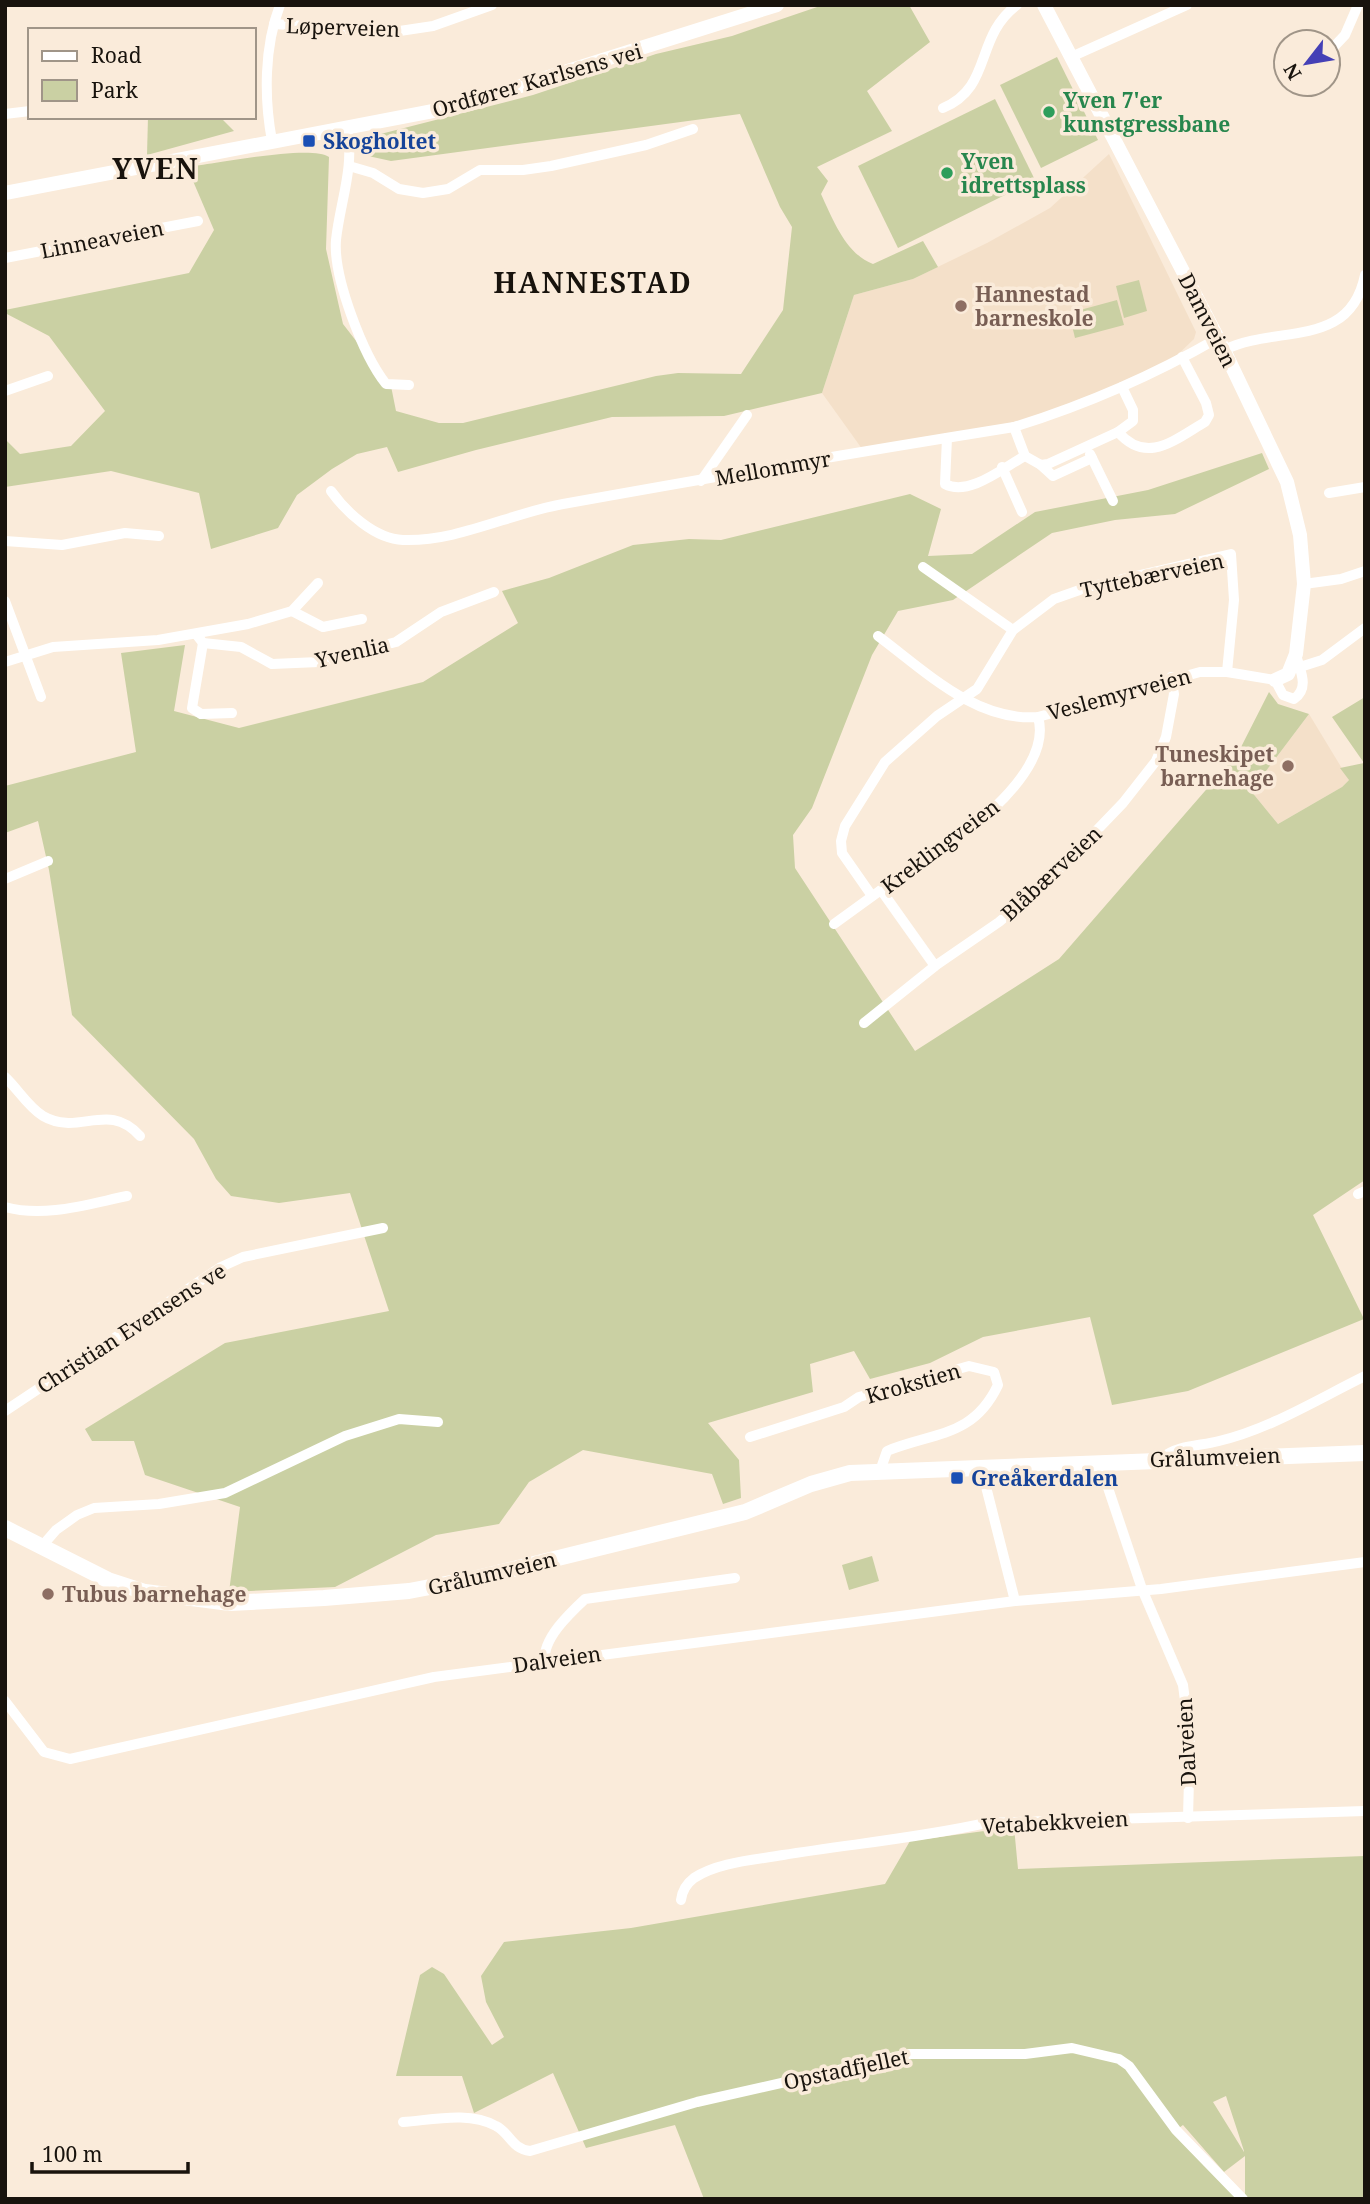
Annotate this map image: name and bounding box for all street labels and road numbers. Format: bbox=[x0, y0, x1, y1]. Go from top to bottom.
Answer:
street label: Løperveien bbox=[285, 11, 401, 43]
street label: Ordfører Karlsens vei bbox=[429, 37, 645, 123]
street label: Linneaveien bbox=[38, 213, 166, 265]
street label: Damveien bbox=[1172, 268, 1244, 372]
street label: Mellommyr bbox=[713, 444, 833, 492]
street label: Tyttebærveien bbox=[1078, 546, 1226, 604]
street label: Yvenlia bbox=[311, 630, 392, 674]
street label: Veslemyrveien bbox=[1044, 661, 1194, 727]
street label: Kreklingveien bbox=[875, 792, 1005, 900]
street label: Blåbærveien bbox=[995, 819, 1107, 927]
street label: Christian Evensens ve bbox=[31, 1256, 231, 1400]
street label: Krokstien bbox=[862, 1356, 964, 1410]
street label: Grålumveien bbox=[1149, 1441, 1281, 1473]
street label: Grålumveien bbox=[425, 1545, 559, 1601]
street label: Dalveien bbox=[511, 1639, 603, 1679]
street label: Dalveien bbox=[1170, 1697, 1202, 1787]
street label: Vetabekkveien bbox=[981, 1804, 1129, 1840]
street label: Opstadfjellet bbox=[781, 2042, 911, 2096]

